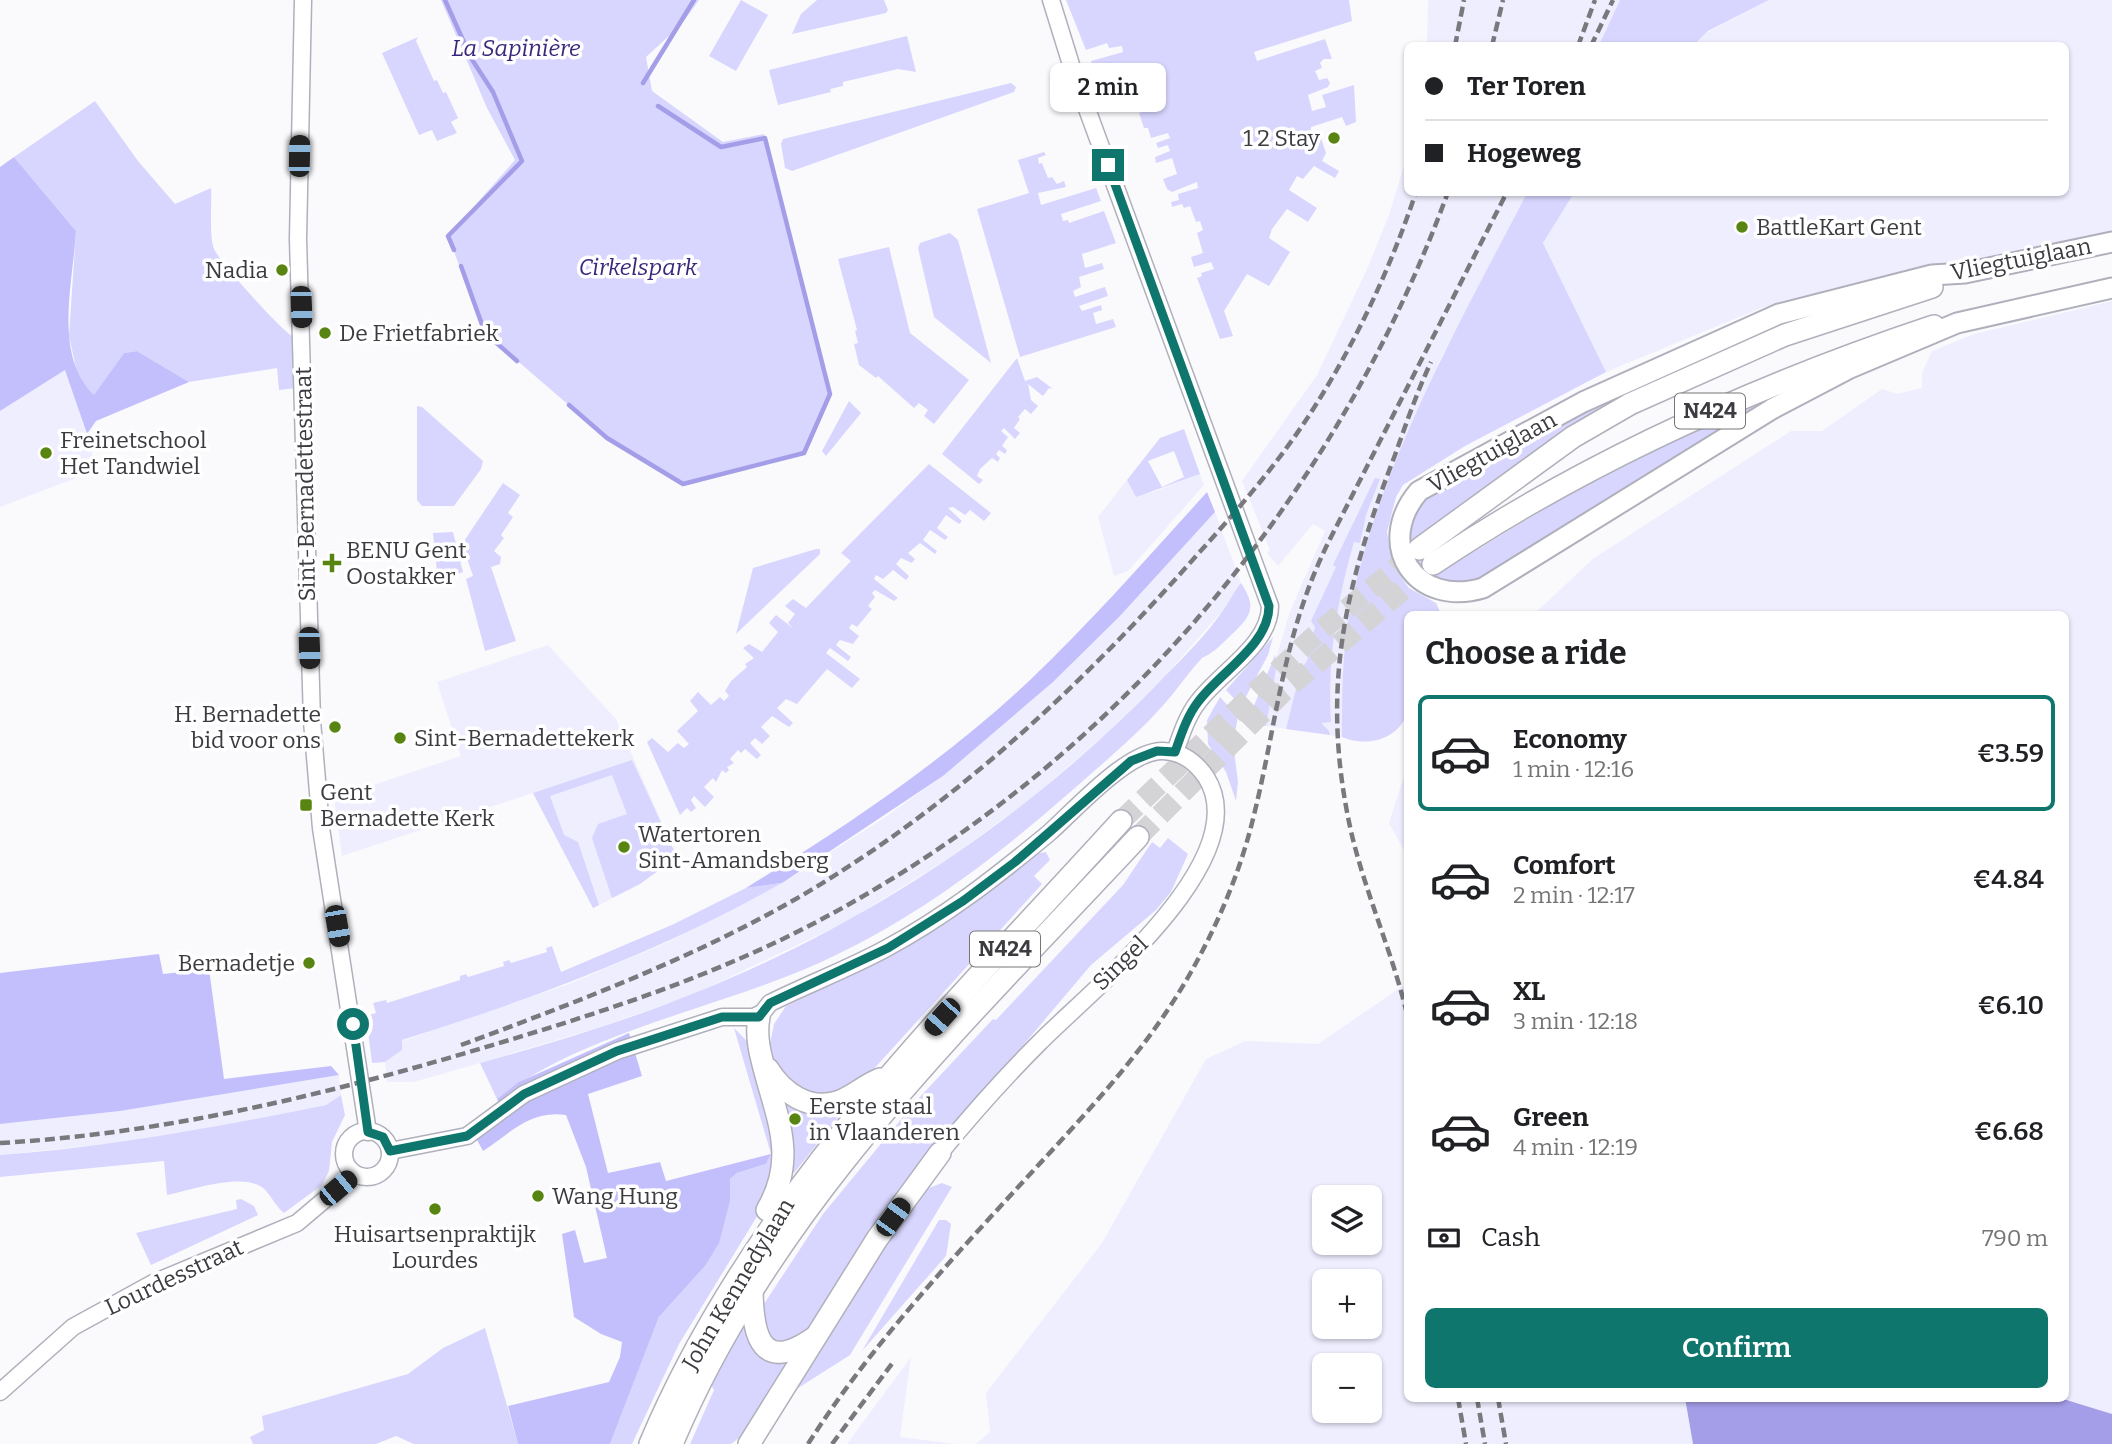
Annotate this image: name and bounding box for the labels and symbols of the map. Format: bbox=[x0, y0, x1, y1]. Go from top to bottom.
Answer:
park label: La Sapinière bbox=[452, 34, 581, 62]
callout: 2 min bbox=[1050, 64, 1166, 113]
place label: 1 2 Stay bbox=[1243, 124, 1321, 152]
marker: 1 2 Stay bbox=[1326, 130, 1342, 146]
car bbox=[289, 135, 310, 177]
route end bbox=[1092, 149, 1124, 181]
place label: BattleKart Gent bbox=[1756, 213, 1922, 241]
marker: BattleKart Gent bbox=[1734, 219, 1750, 235]
street label: Vliegtuiglaan bbox=[1948, 232, 2094, 286]
park label: Cirkelspark bbox=[579, 253, 698, 281]
place label: Nadia bbox=[205, 256, 268, 284]
marker: Nadia bbox=[274, 262, 290, 278]
car bbox=[290, 286, 313, 328]
place label: De Frietfabriek bbox=[339, 319, 499, 347]
marker: De Frietfabriek bbox=[317, 325, 333, 341]
street label: Sint-Bernadettestraat bbox=[289, 366, 321, 602]
road number: N424 bbox=[1675, 394, 1745, 428]
street label: Vliegtuiglaan bbox=[1423, 405, 1561, 499]
place label: Freinetschool Het Tandwiel bbox=[60, 426, 207, 480]
marker: Freinetschool Het Tandwiel bbox=[38, 445, 54, 461]
place label: BENU Gent Oostakker bbox=[346, 536, 467, 590]
marker: BENU Gent Oostakker bbox=[324, 555, 340, 571]
car bbox=[298, 627, 321, 669]
place label: H. Bernadette bid voor ons bbox=[174, 700, 321, 754]
marker: H. Bernadette bid voor ons bbox=[327, 719, 343, 735]
place label: Sint-Bernadettekerk bbox=[414, 724, 634, 752]
marker: Sint-Bernadettekerk bbox=[392, 730, 408, 746]
place label: Gent Bernadette Kerk bbox=[320, 778, 495, 832]
marker: Gent Bernadette Kerk bbox=[298, 797, 314, 813]
place label: Watertoren Sint-Amandsberg bbox=[638, 820, 829, 874]
marker: Watertoren Sint-Amandsberg bbox=[616, 839, 632, 855]
car bbox=[324, 903, 351, 949]
street label: Singel bbox=[1086, 930, 1154, 996]
road number: N424 bbox=[970, 932, 1040, 967]
place label: Bernadetje bbox=[178, 949, 295, 977]
marker: Bernadetje bbox=[301, 955, 317, 971]
car bbox=[921, 994, 964, 1040]
route start bbox=[337, 1008, 369, 1040]
place label: Eerste staal in Vlaanderen bbox=[809, 1092, 960, 1146]
marker: Eerste staal in Vlaanderen bbox=[787, 1111, 803, 1127]
car bbox=[316, 1166, 361, 1210]
place label: Wang Hung bbox=[552, 1182, 678, 1210]
marker: Wang Hung bbox=[530, 1188, 546, 1204]
street label: John Kennedylaan bbox=[675, 1193, 800, 1376]
car bbox=[873, 1194, 914, 1240]
marker: Huisartsenpraktijk Lourdes bbox=[427, 1201, 443, 1217]
place label: Huisartsenpraktijk Lourdes bbox=[334, 1220, 536, 1274]
street label: Lourdesstraat bbox=[101, 1233, 247, 1321]

